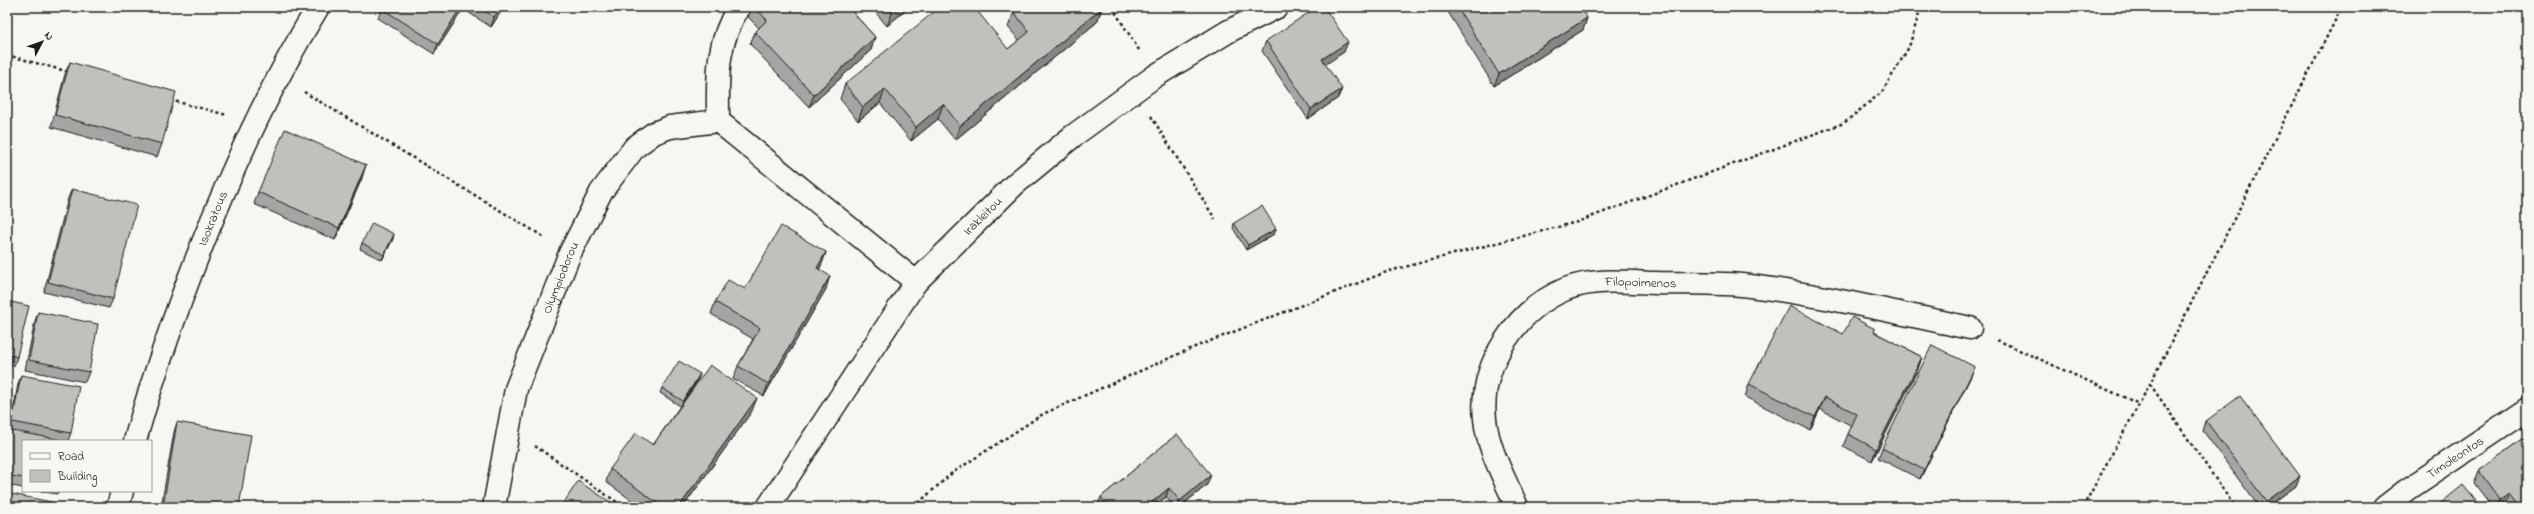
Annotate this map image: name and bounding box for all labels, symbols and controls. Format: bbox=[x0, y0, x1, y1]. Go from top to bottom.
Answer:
north arrow bbox=[22, 22, 62, 62]
text: N bbox=[40, 28, 57, 44]
street label: Isokratous bbox=[193, 187, 233, 249]
street label: Irakleitou bbox=[959, 192, 1007, 240]
street label: Olympiodorou bbox=[537, 238, 584, 317]
street label: Filopoimenos bbox=[1604, 272, 1677, 293]
street label: Timoleontos bbox=[2423, 431, 2488, 484]
legend bbox=[22, 440, 152, 492]
text: Road bbox=[58, 448, 84, 466]
text: Building bbox=[57, 468, 97, 487]

